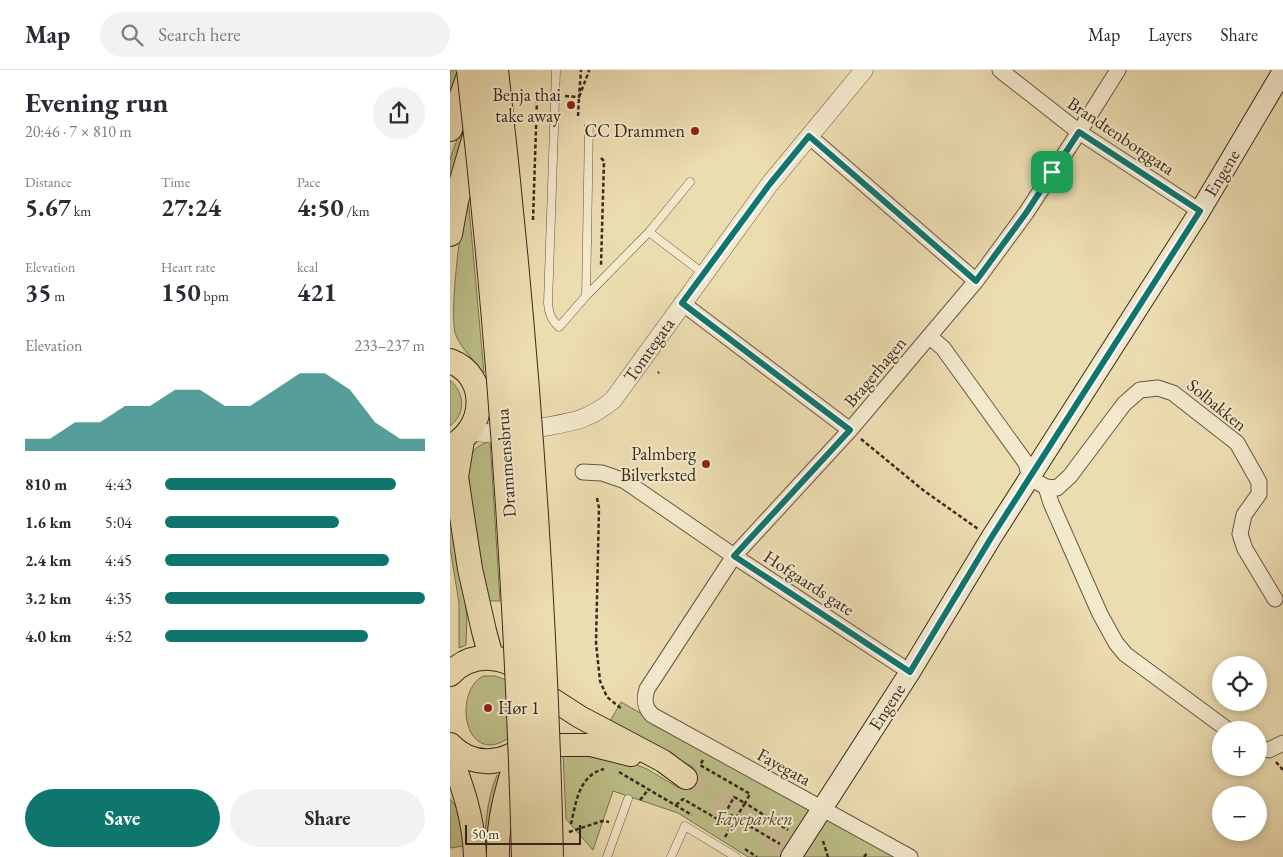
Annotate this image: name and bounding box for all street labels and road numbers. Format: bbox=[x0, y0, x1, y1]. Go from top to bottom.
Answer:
street label: Brandtenborggata bbox=[1063, 91, 1180, 180]
street label: Engene bbox=[1199, 145, 1245, 201]
street label: Tomtegata bbox=[618, 312, 680, 386]
street label: Bragerhagen bbox=[838, 331, 911, 412]
street label: Solbakken bbox=[1183, 373, 1252, 436]
street label: Drammensbrua bbox=[490, 407, 521, 518]
street label: Hofgaards gate bbox=[760, 545, 859, 620]
street label: Engene bbox=[863, 679, 910, 734]
street label: Fayegata bbox=[753, 742, 816, 791]

